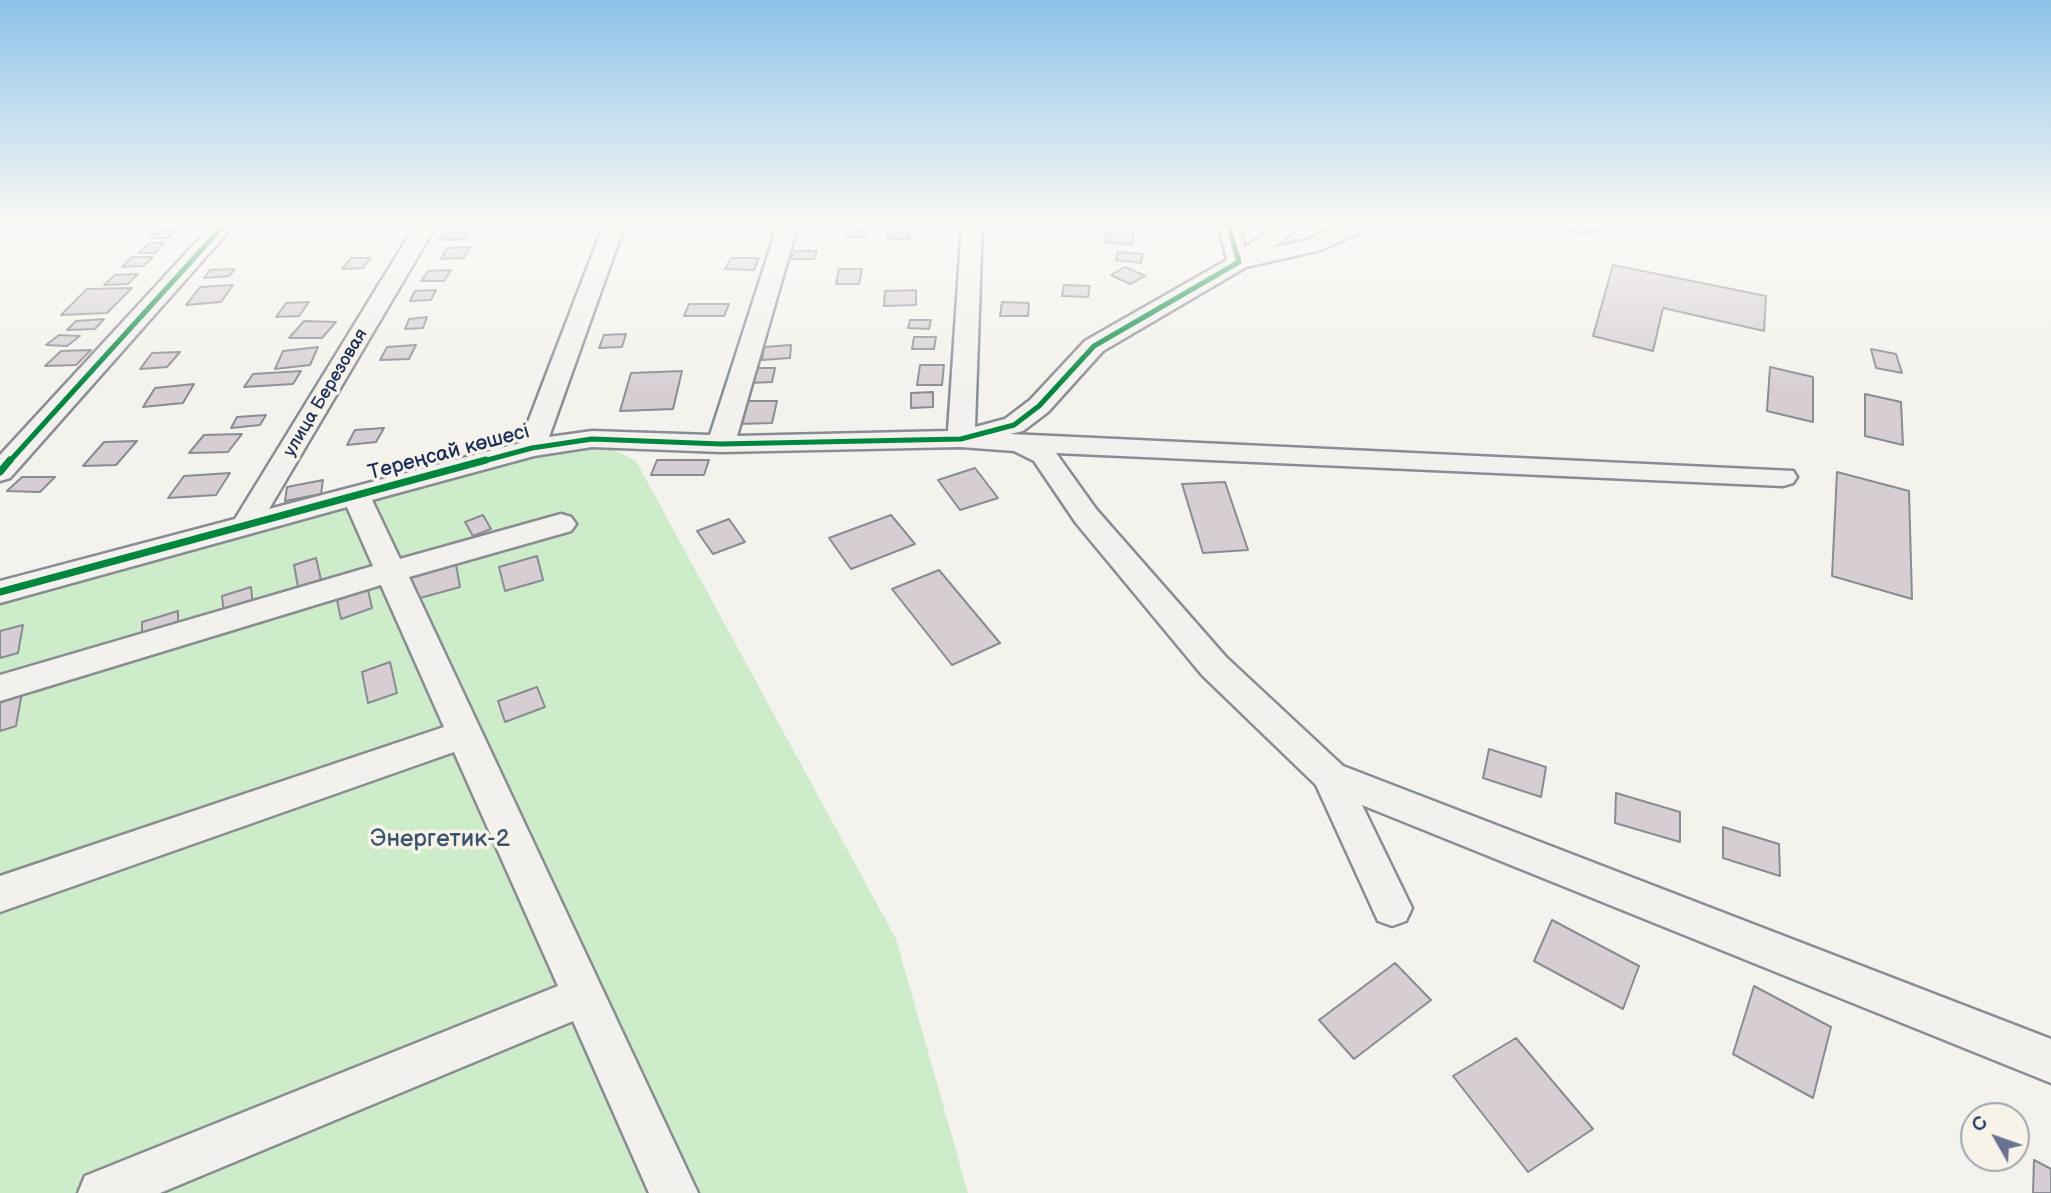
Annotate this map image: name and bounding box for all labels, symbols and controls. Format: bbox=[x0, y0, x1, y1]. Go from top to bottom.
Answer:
street label: улица Березовая bbox=[279, 325, 373, 461]
street label: Тереңсай көшесі bbox=[366, 419, 532, 487]
park label: Энергетик-2 bbox=[370, 826, 510, 854]
north arrow bbox=[1960, 1102, 2030, 1172]
text: С bbox=[1967, 1112, 1993, 1137]

